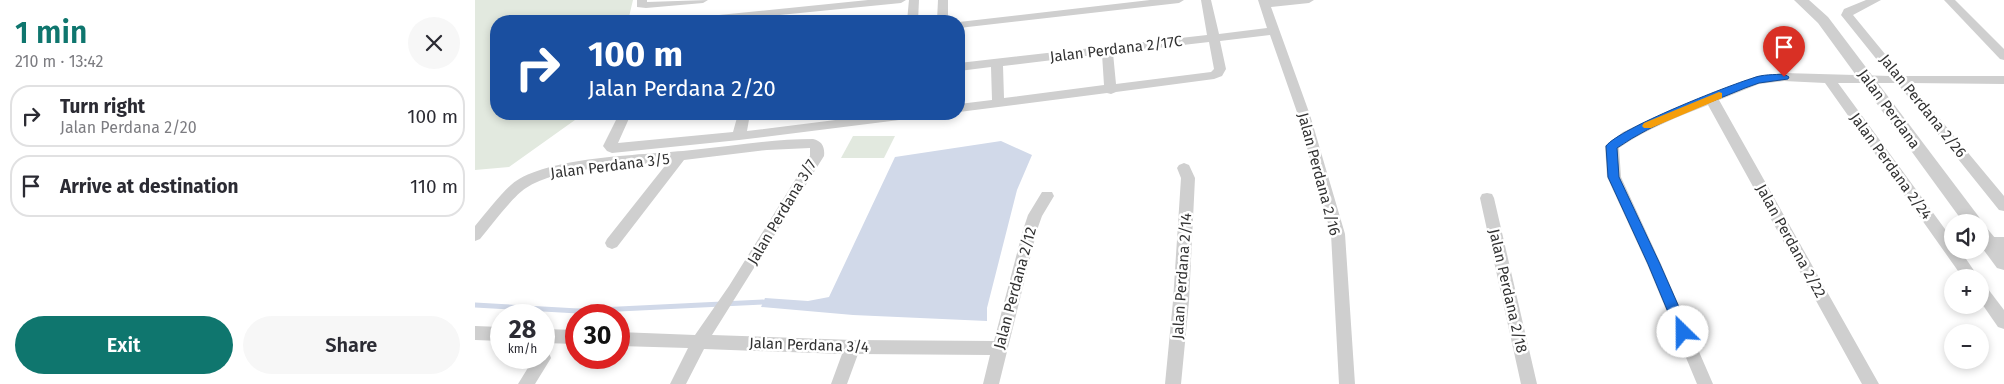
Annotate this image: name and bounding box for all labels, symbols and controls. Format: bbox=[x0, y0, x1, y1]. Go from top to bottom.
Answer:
text: 1 min bbox=[15, 15, 87, 51]
button: close bbox=[408, 17, 460, 69]
pin bbox=[1763, 26, 1805, 77]
street label: Jalan Perdana 2/17C bbox=[1049, 32, 1184, 66]
text: 100 m bbox=[588, 33, 683, 75]
icon: arrive bbox=[1770, 33, 1798, 61]
icon: right bbox=[505, 35, 570, 100]
street label: Jalan Perdana 2/26 bbox=[1876, 51, 1970, 161]
text: 210 m · 13:42 bbox=[15, 52, 103, 71]
street label: Jalan Perdana bbox=[1854, 66, 1924, 152]
text: Jalan Perdana 2/20 bbox=[588, 75, 776, 102]
text: Turn right bbox=[60, 95, 145, 118]
icon: right bbox=[17, 102, 45, 130]
text: 100 m bbox=[407, 105, 458, 128]
street label: Jalan Perdana 2/24 bbox=[1846, 109, 1936, 223]
street label: Jalan Perdana 2/16 bbox=[1294, 111, 1344, 237]
text: Jalan Perdana 2/20 bbox=[60, 118, 197, 137]
street label: Jalan Perdana 3/5 bbox=[549, 150, 671, 182]
street label: Jalan Perdana 3/7 bbox=[744, 156, 821, 268]
icon: arrive bbox=[17, 172, 45, 200]
text: Arrive at destination bbox=[60, 175, 239, 198]
text: 110 m bbox=[410, 175, 458, 198]
street label: Jalan Perdana 2/22 bbox=[1752, 181, 1830, 301]
street label: Jalan Perdana 2/14 bbox=[1169, 212, 1195, 340]
map controls bbox=[1944, 214, 1989, 369]
button: sound bbox=[1944, 214, 1989, 259]
street label: Jalan Perdana 2/12 bbox=[990, 225, 1040, 351]
street label: Jalan Perdana 2/18 bbox=[1485, 227, 1531, 355]
button: + bbox=[1944, 269, 1989, 314]
speed limit sign: 30 bbox=[565, 304, 630, 369]
position arrow bbox=[1656, 305, 1708, 357]
text: 28 bbox=[509, 315, 536, 345]
button: Exit bbox=[15, 316, 233, 374]
button: Share bbox=[243, 316, 460, 374]
button: − bbox=[1944, 324, 1989, 369]
street label: Jalan Perdana 3/4 bbox=[749, 334, 869, 356]
text: km/h bbox=[508, 342, 537, 356]

